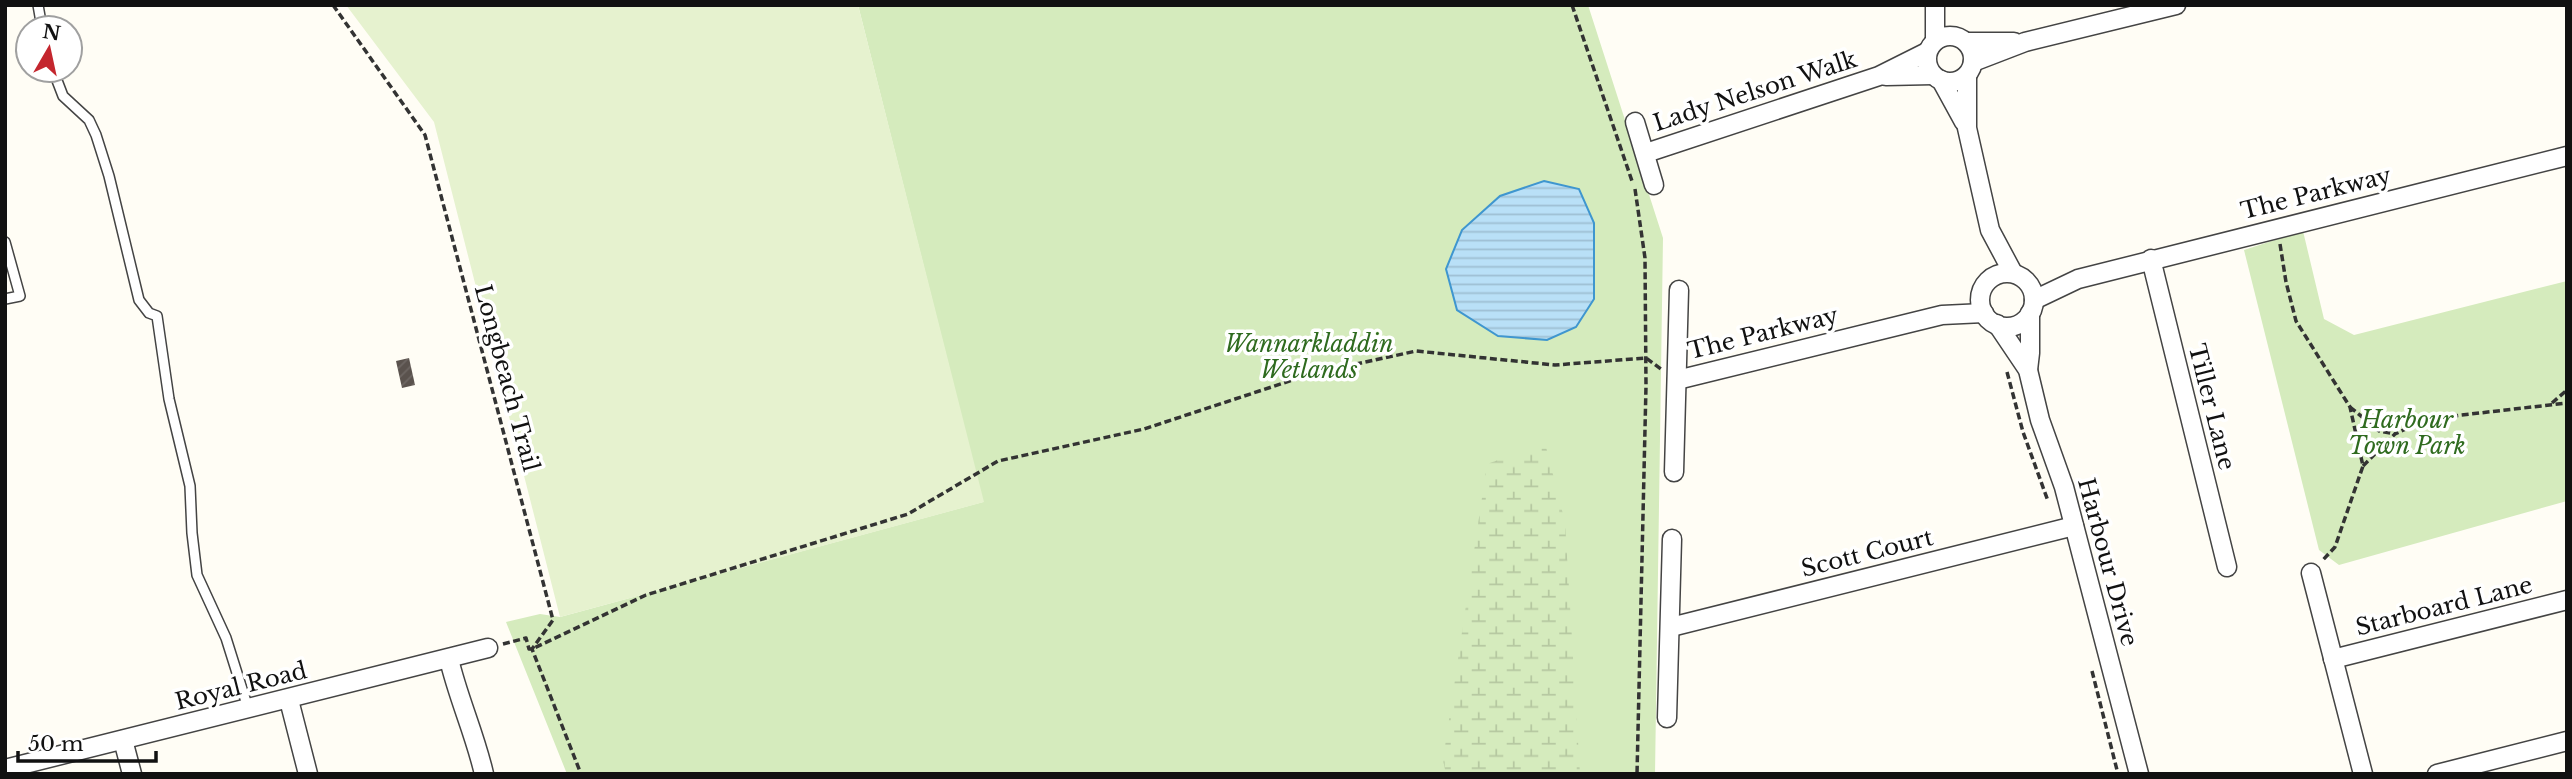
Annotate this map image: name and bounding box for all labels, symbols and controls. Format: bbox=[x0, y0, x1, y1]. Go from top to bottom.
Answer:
north arrow bbox=[14, 14, 84, 84]
text: N bbox=[41, 20, 62, 45]
street label: Lady Nelson Walk bbox=[1650, 45, 1861, 137]
street label: The Parkway bbox=[2238, 161, 2394, 225]
street label: Longbeach Trail bbox=[469, 282, 545, 474]
street label: The Parkway bbox=[1685, 301, 1841, 365]
park label: Wannarkladdin Wetlands bbox=[1225, 330, 1393, 384]
street label: Tiller Lane bbox=[2183, 341, 2241, 473]
park label: Harbour Town Park bbox=[2348, 406, 2466, 460]
street label: Harbour Drive bbox=[2072, 475, 2144, 649]
street label: Scott Court bbox=[1798, 523, 1936, 583]
street label: Starboard Lane bbox=[2353, 570, 2535, 642]
street label: Royal Road bbox=[172, 656, 310, 716]
scale bar bbox=[18, 720, 156, 764]
text: 50 m bbox=[28, 731, 84, 757]

